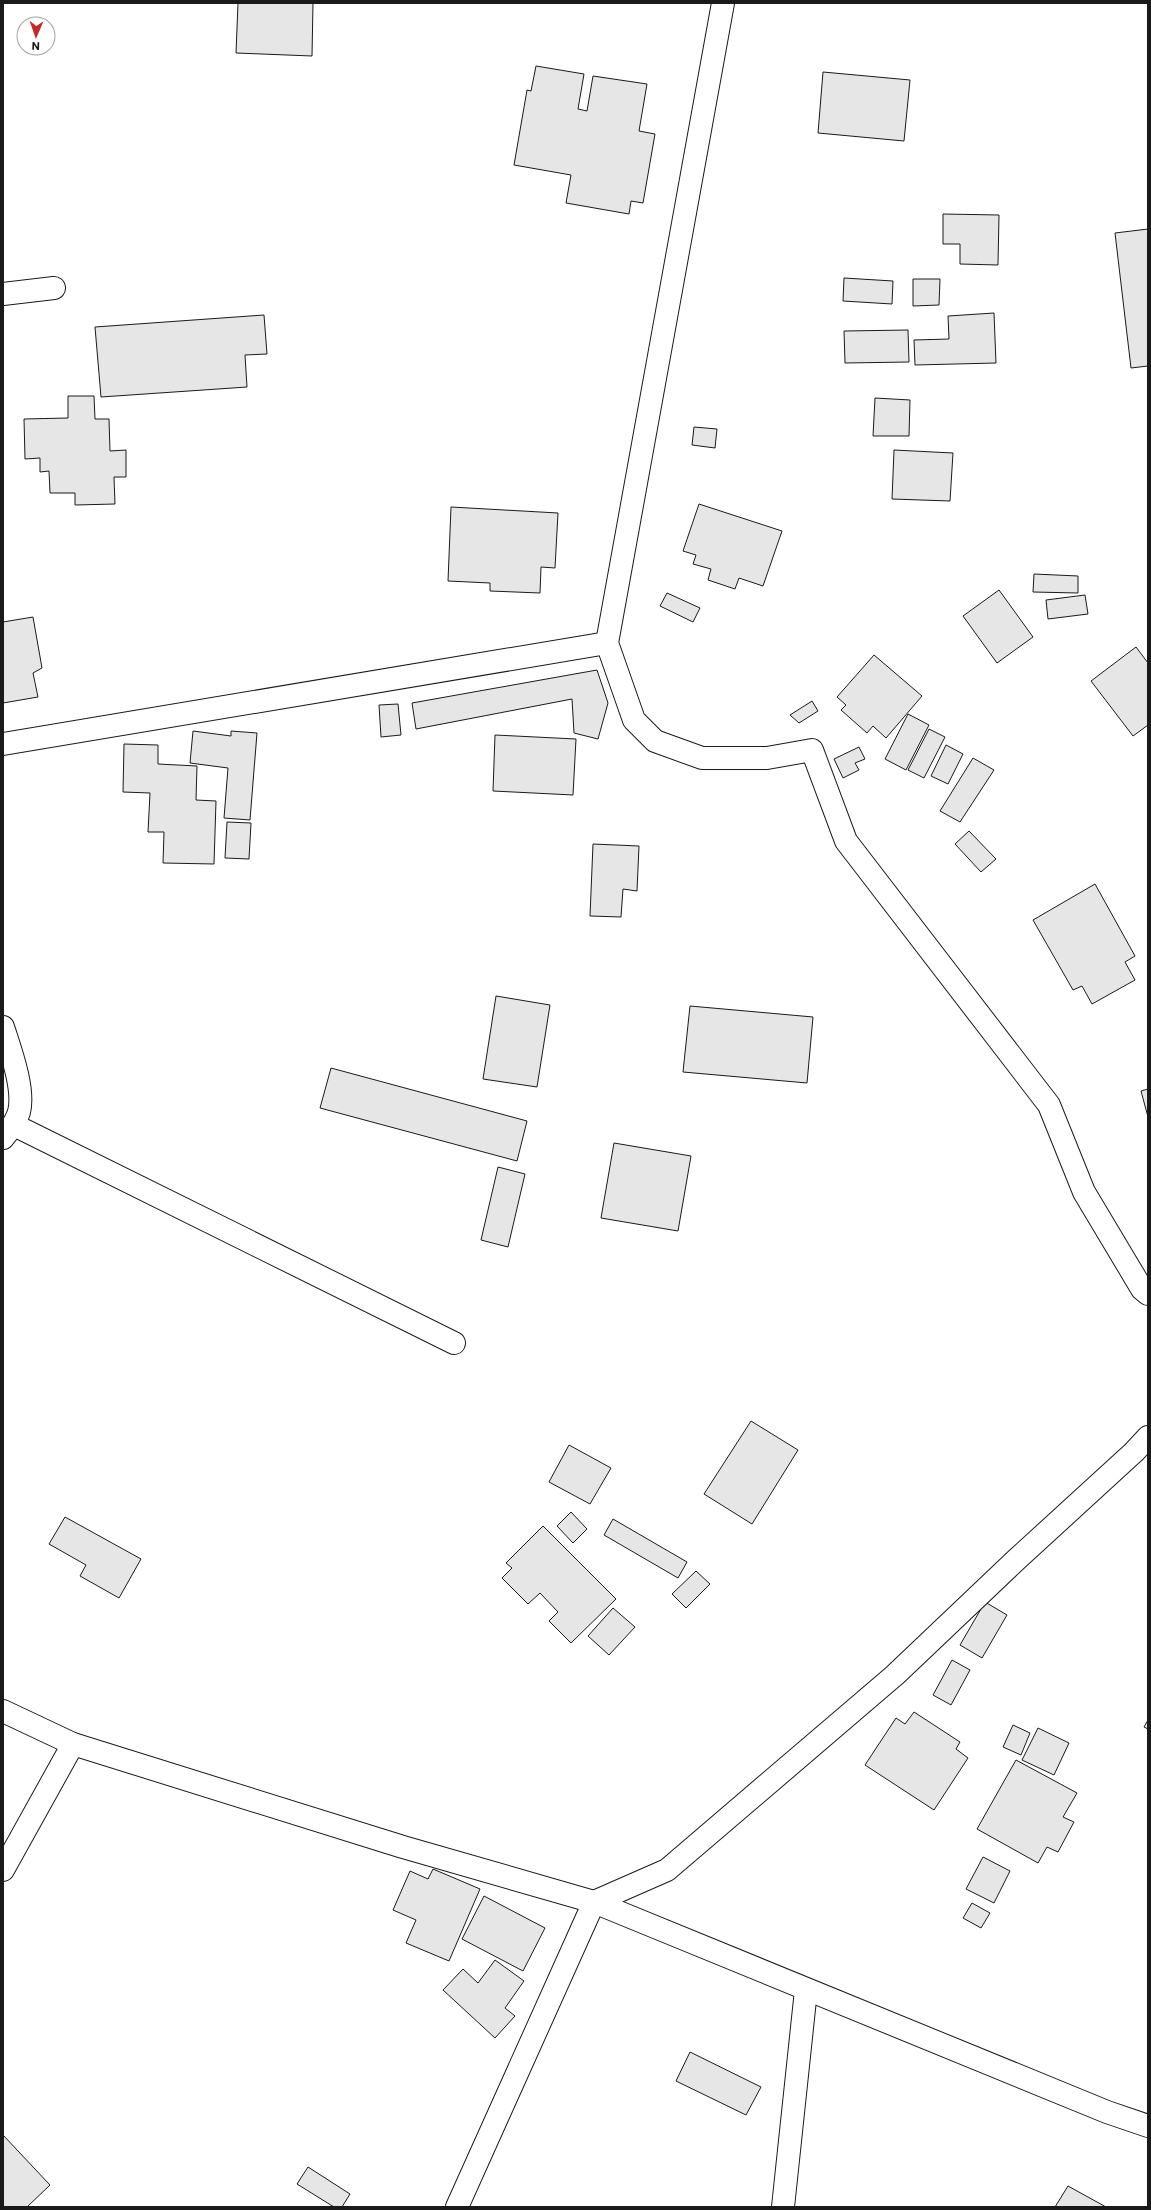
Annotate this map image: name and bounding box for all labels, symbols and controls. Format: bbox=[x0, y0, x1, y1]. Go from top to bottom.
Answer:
north arrow bbox=[16, 16, 56, 56]
text: N bbox=[31, 40, 40, 53]

